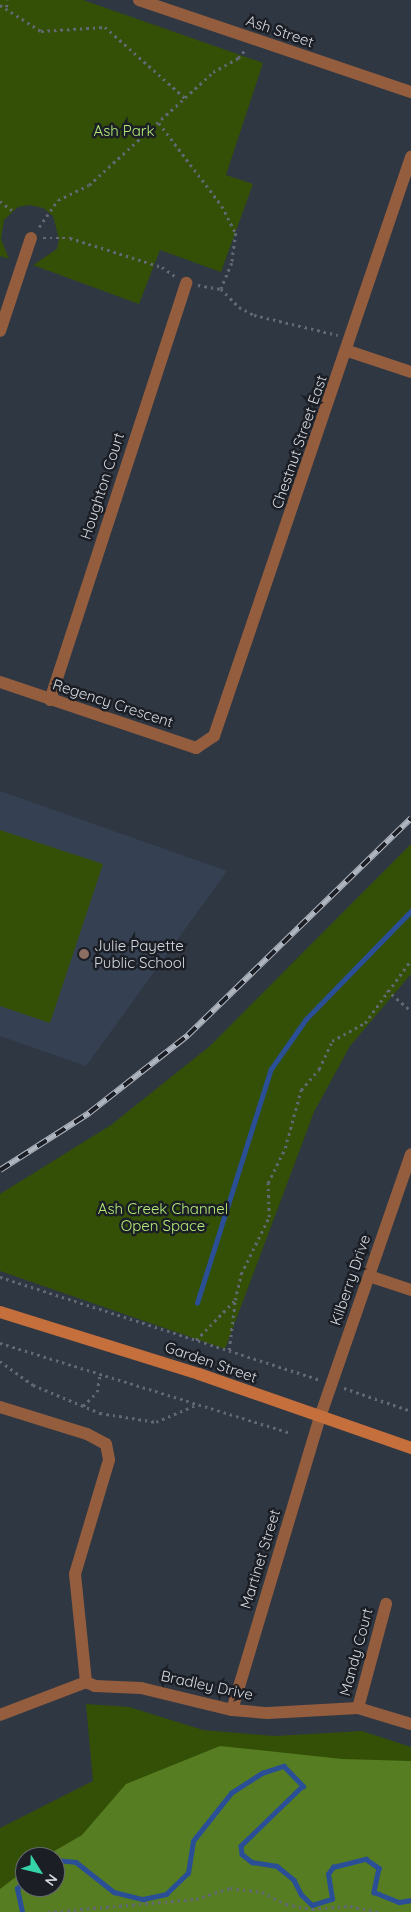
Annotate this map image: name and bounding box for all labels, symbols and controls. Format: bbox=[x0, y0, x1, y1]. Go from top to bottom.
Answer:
street label: Ash Street bbox=[244, 11, 316, 51]
park label: Ash Park bbox=[93, 122, 155, 140]
street label: Chestnut Street East bbox=[268, 373, 330, 511]
street label: Houghton Court bbox=[76, 430, 128, 542]
street label: Regency Crescent bbox=[50, 675, 176, 731]
place label: Julie Payette Public School bbox=[94, 936, 185, 971]
marker: Julie Payette Public School bbox=[78, 948, 90, 960]
park label: Ash Creek Channel Open Space bbox=[98, 1199, 228, 1234]
street label: Kilberry Drive bbox=[326, 1232, 374, 1328]
street label: Garden Street bbox=[162, 1338, 260, 1386]
street label: Martinet Street bbox=[236, 1507, 284, 1611]
street label: Mandy Court bbox=[336, 1606, 376, 1698]
street label: Bradley Drive bbox=[159, 1666, 255, 1704]
north arrow bbox=[15, 1847, 65, 1897]
text: N bbox=[41, 1871, 62, 1890]

